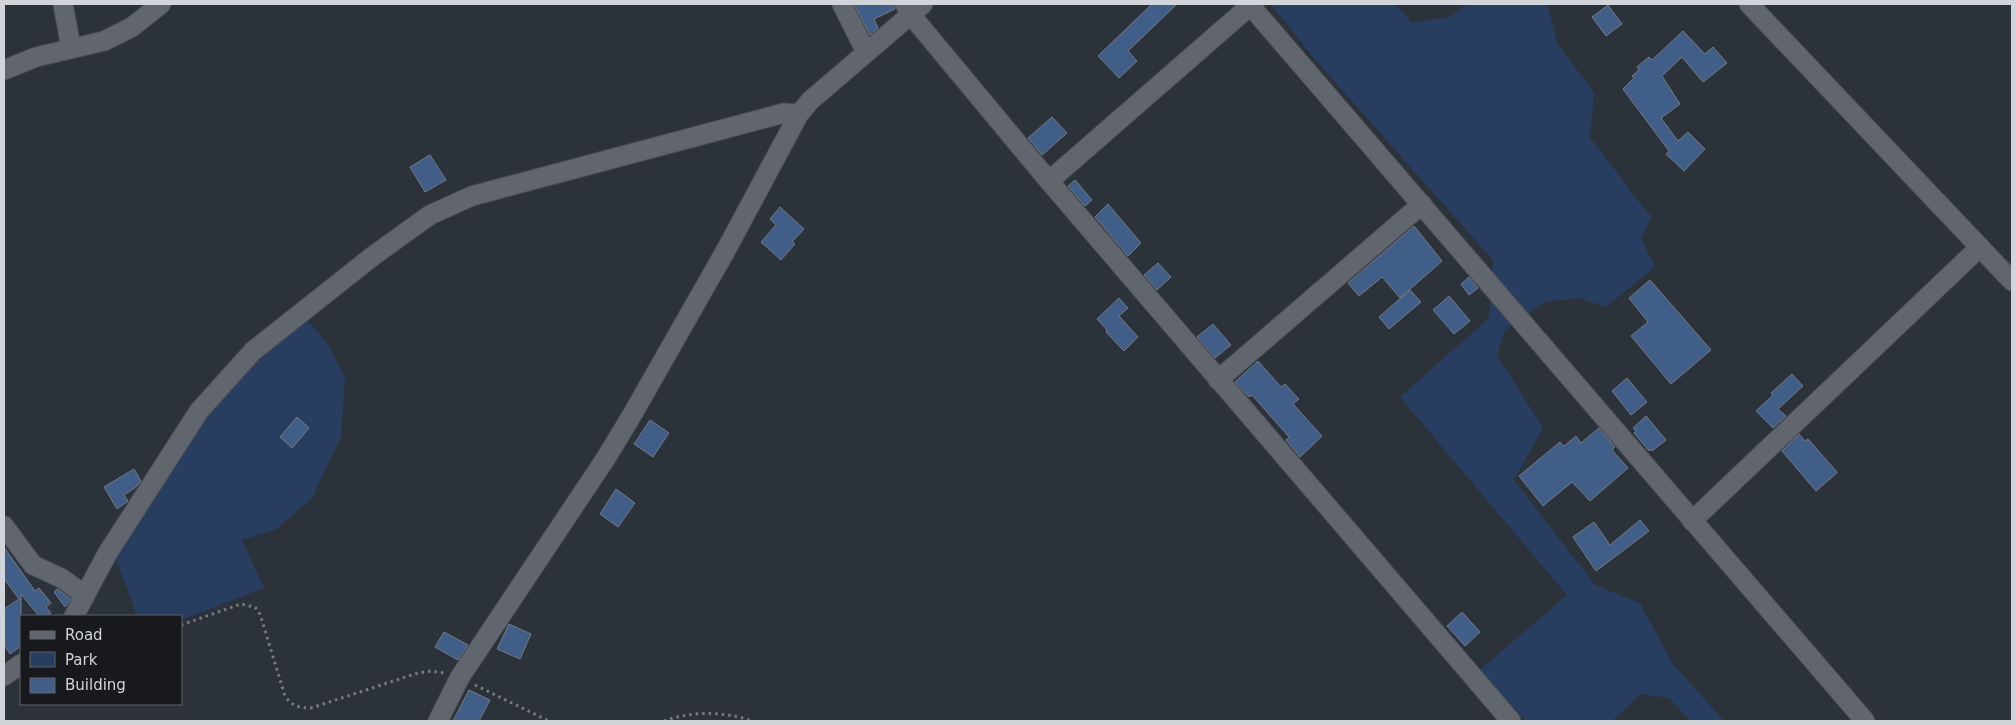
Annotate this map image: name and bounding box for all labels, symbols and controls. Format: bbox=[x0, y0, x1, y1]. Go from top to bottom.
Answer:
legend bbox=[20, 615, 182, 705]
text: Road bbox=[65, 626, 103, 644]
text: Park bbox=[65, 651, 98, 669]
text: Building bbox=[65, 676, 126, 694]

